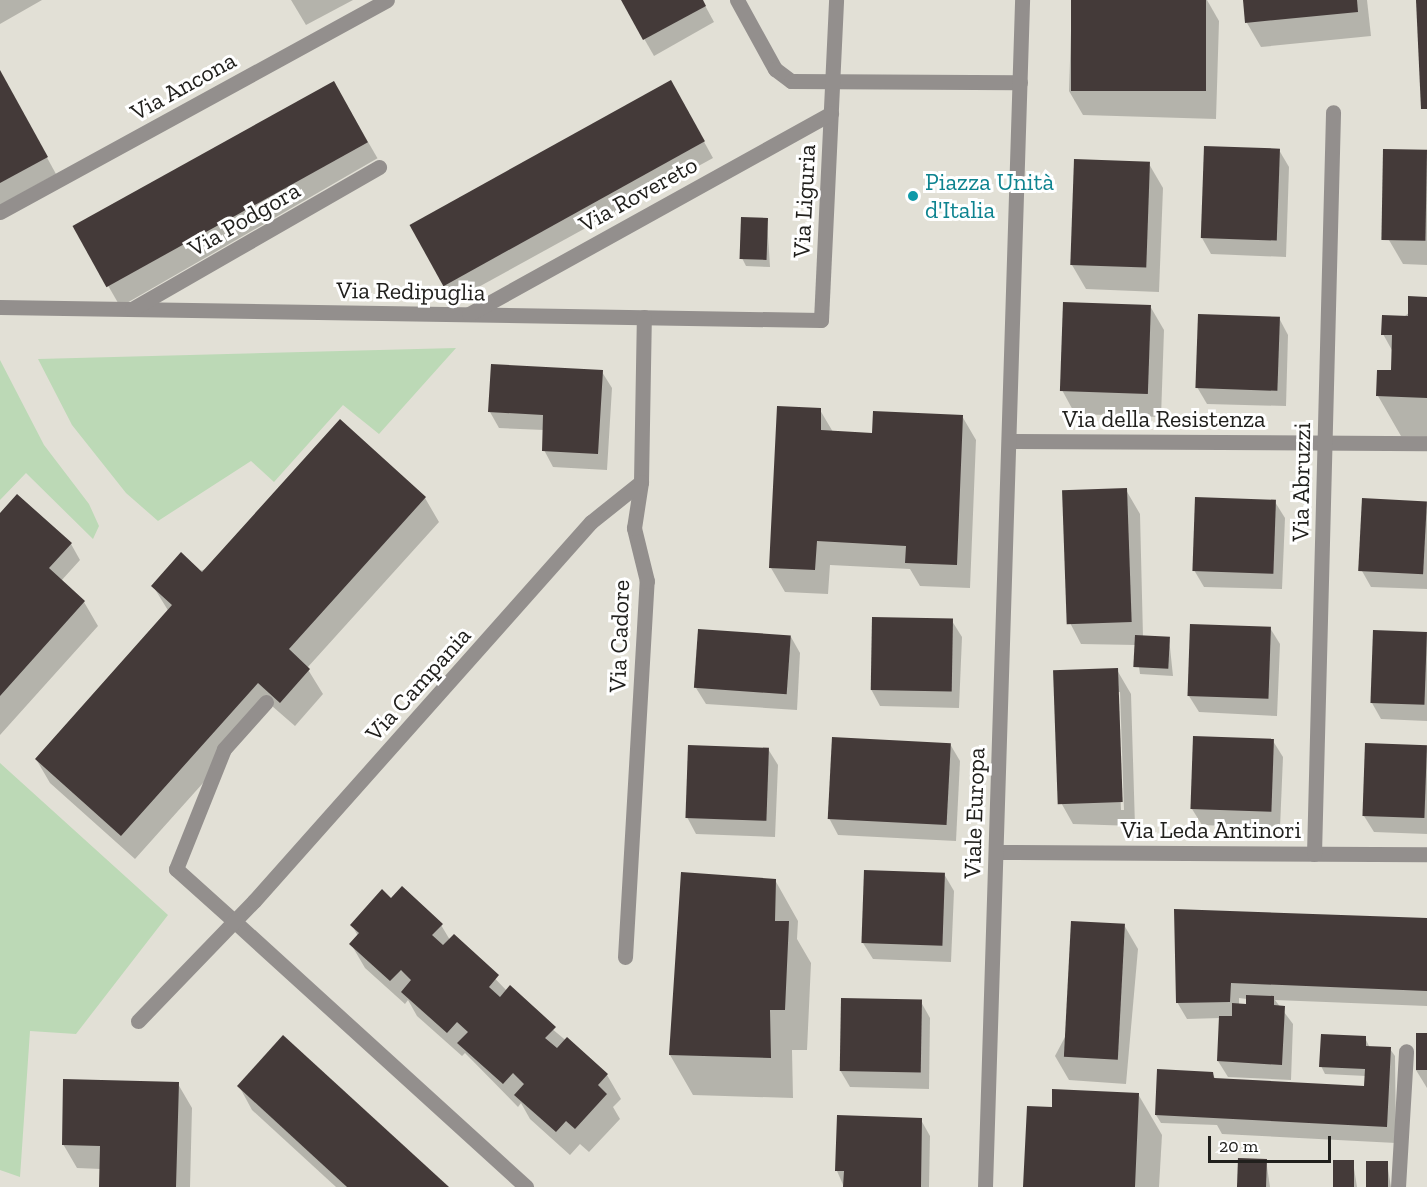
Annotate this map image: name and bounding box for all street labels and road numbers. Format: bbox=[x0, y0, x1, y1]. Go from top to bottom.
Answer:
street label: Via Ancona bbox=[125, 45, 241, 127]
street label: Via Liguria bbox=[787, 144, 821, 258]
street label: Via Rovereto bbox=[574, 150, 702, 238]
street label: Via Podgora bbox=[183, 175, 305, 263]
street label: Via Redipuglia bbox=[336, 275, 486, 307]
street label: Via della Resistenza bbox=[1062, 405, 1266, 433]
street label: Via Abruzzi bbox=[1286, 422, 1316, 542]
street label: Via Cadore bbox=[603, 579, 635, 693]
street label: Via Campania bbox=[359, 621, 477, 747]
street label: Viale Europa bbox=[957, 747, 991, 879]
street label: Via Leda Antinori bbox=[1120, 816, 1302, 844]

